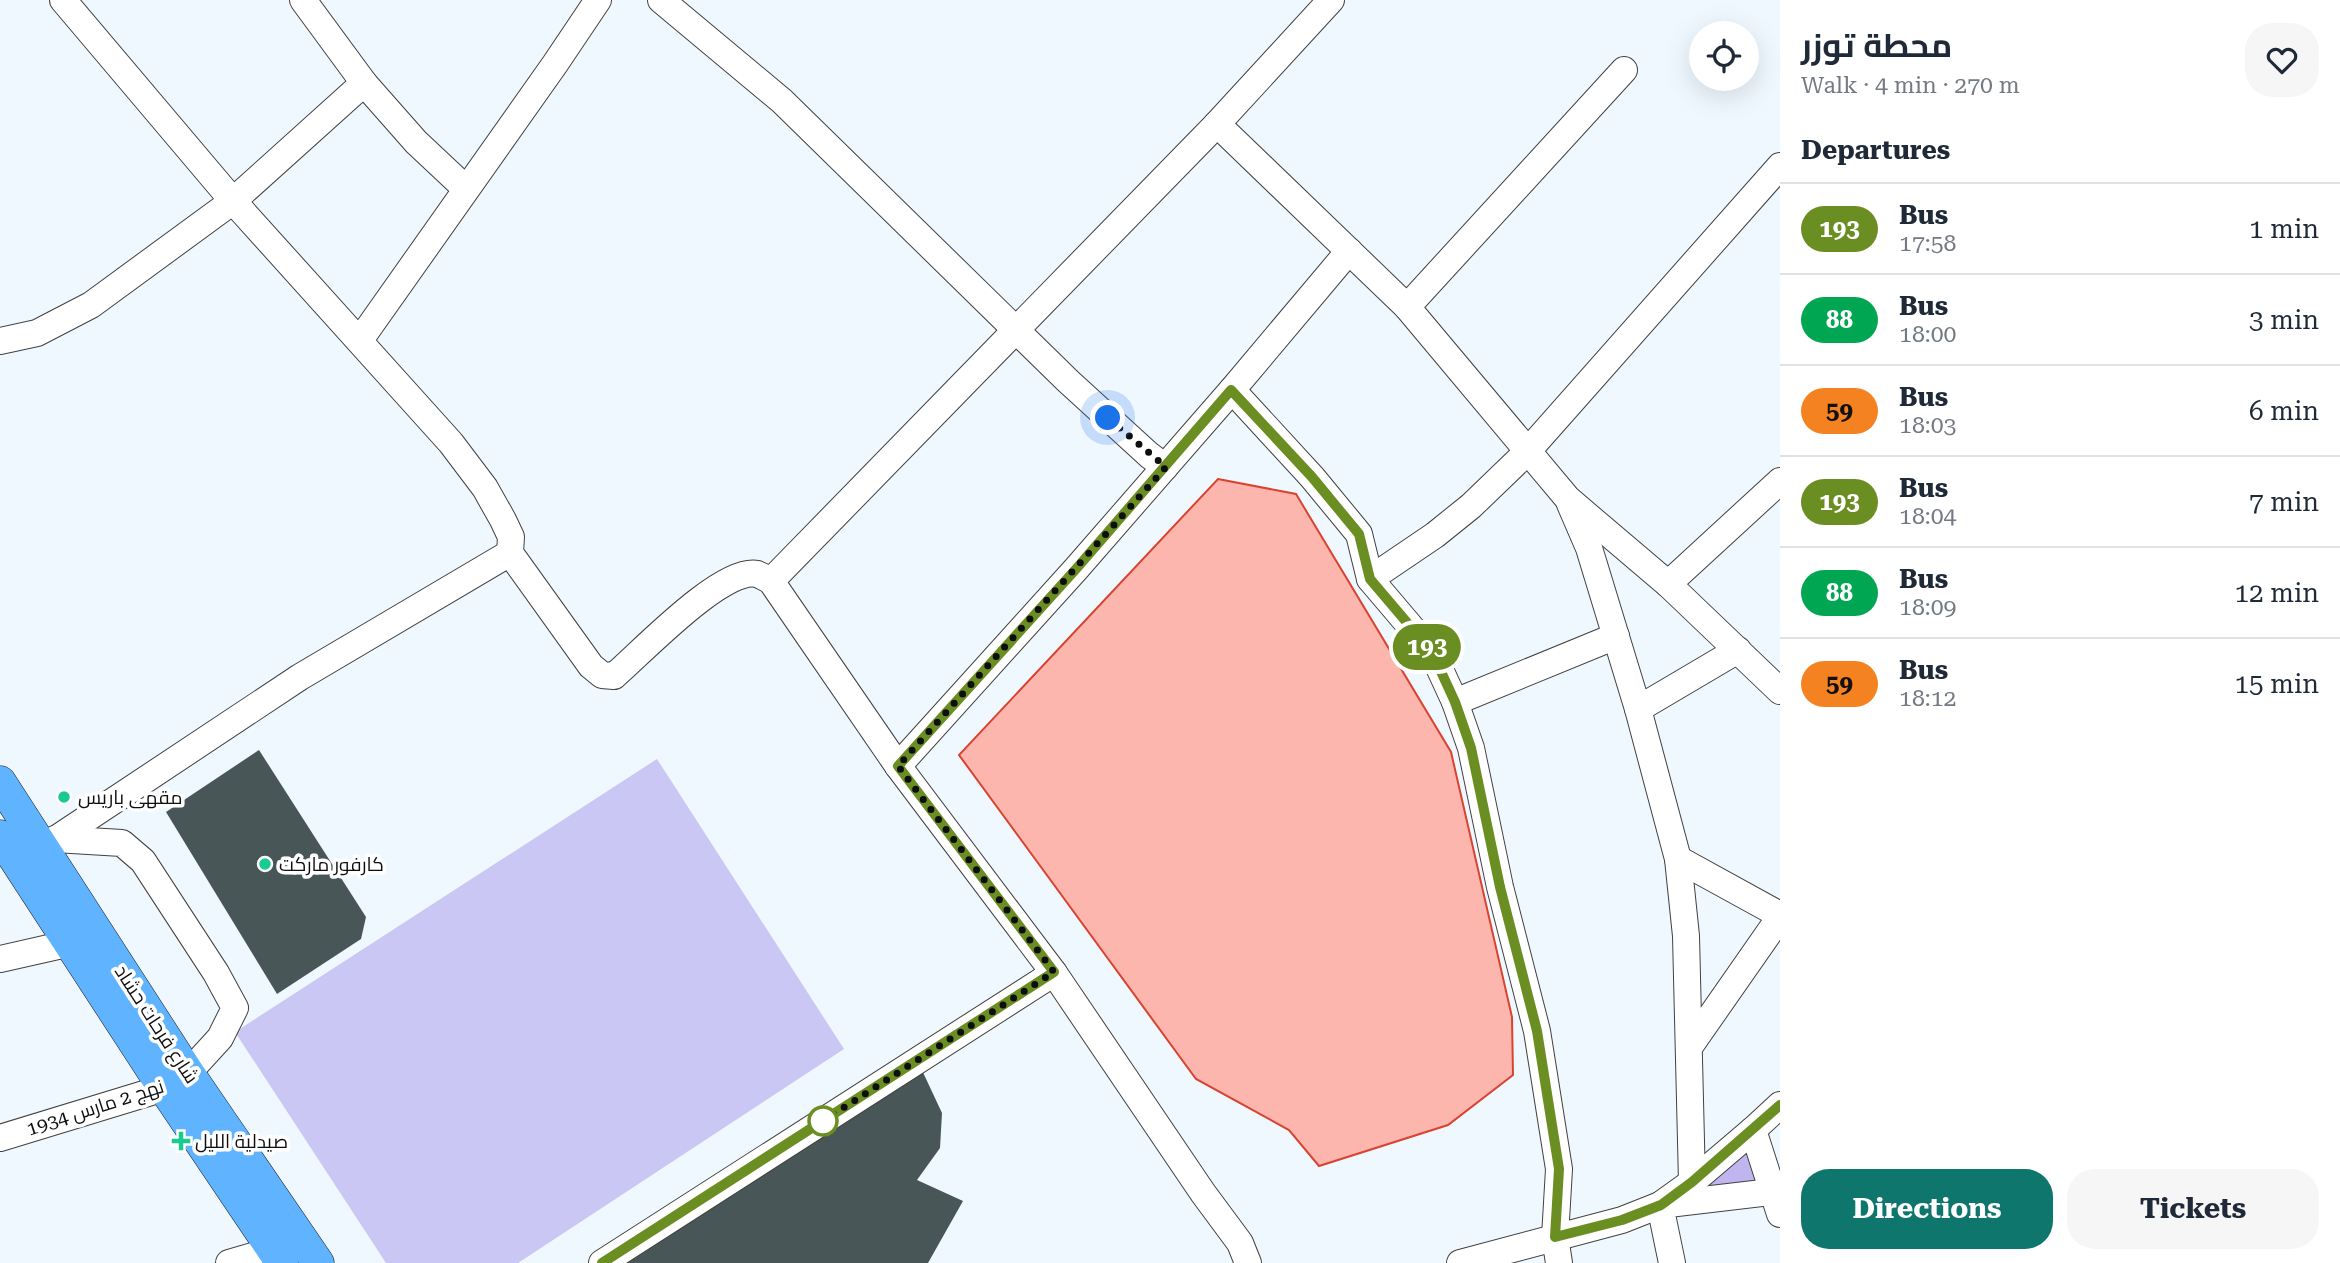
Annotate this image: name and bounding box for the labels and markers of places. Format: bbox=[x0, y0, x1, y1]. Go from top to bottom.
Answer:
place label: مقهى باريس bbox=[78, 786, 182, 809]
marker: مقهى باريس bbox=[56, 789, 72, 805]
place label: كارفور ماركت bbox=[279, 853, 384, 876]
marker: كارفور ماركت bbox=[257, 856, 273, 872]
unlabelled marker bbox=[808, 1106, 838, 1136]
place label: صيدلية الليل bbox=[195, 1130, 288, 1153]
marker: صيدلية الليل bbox=[173, 1133, 189, 1149]

